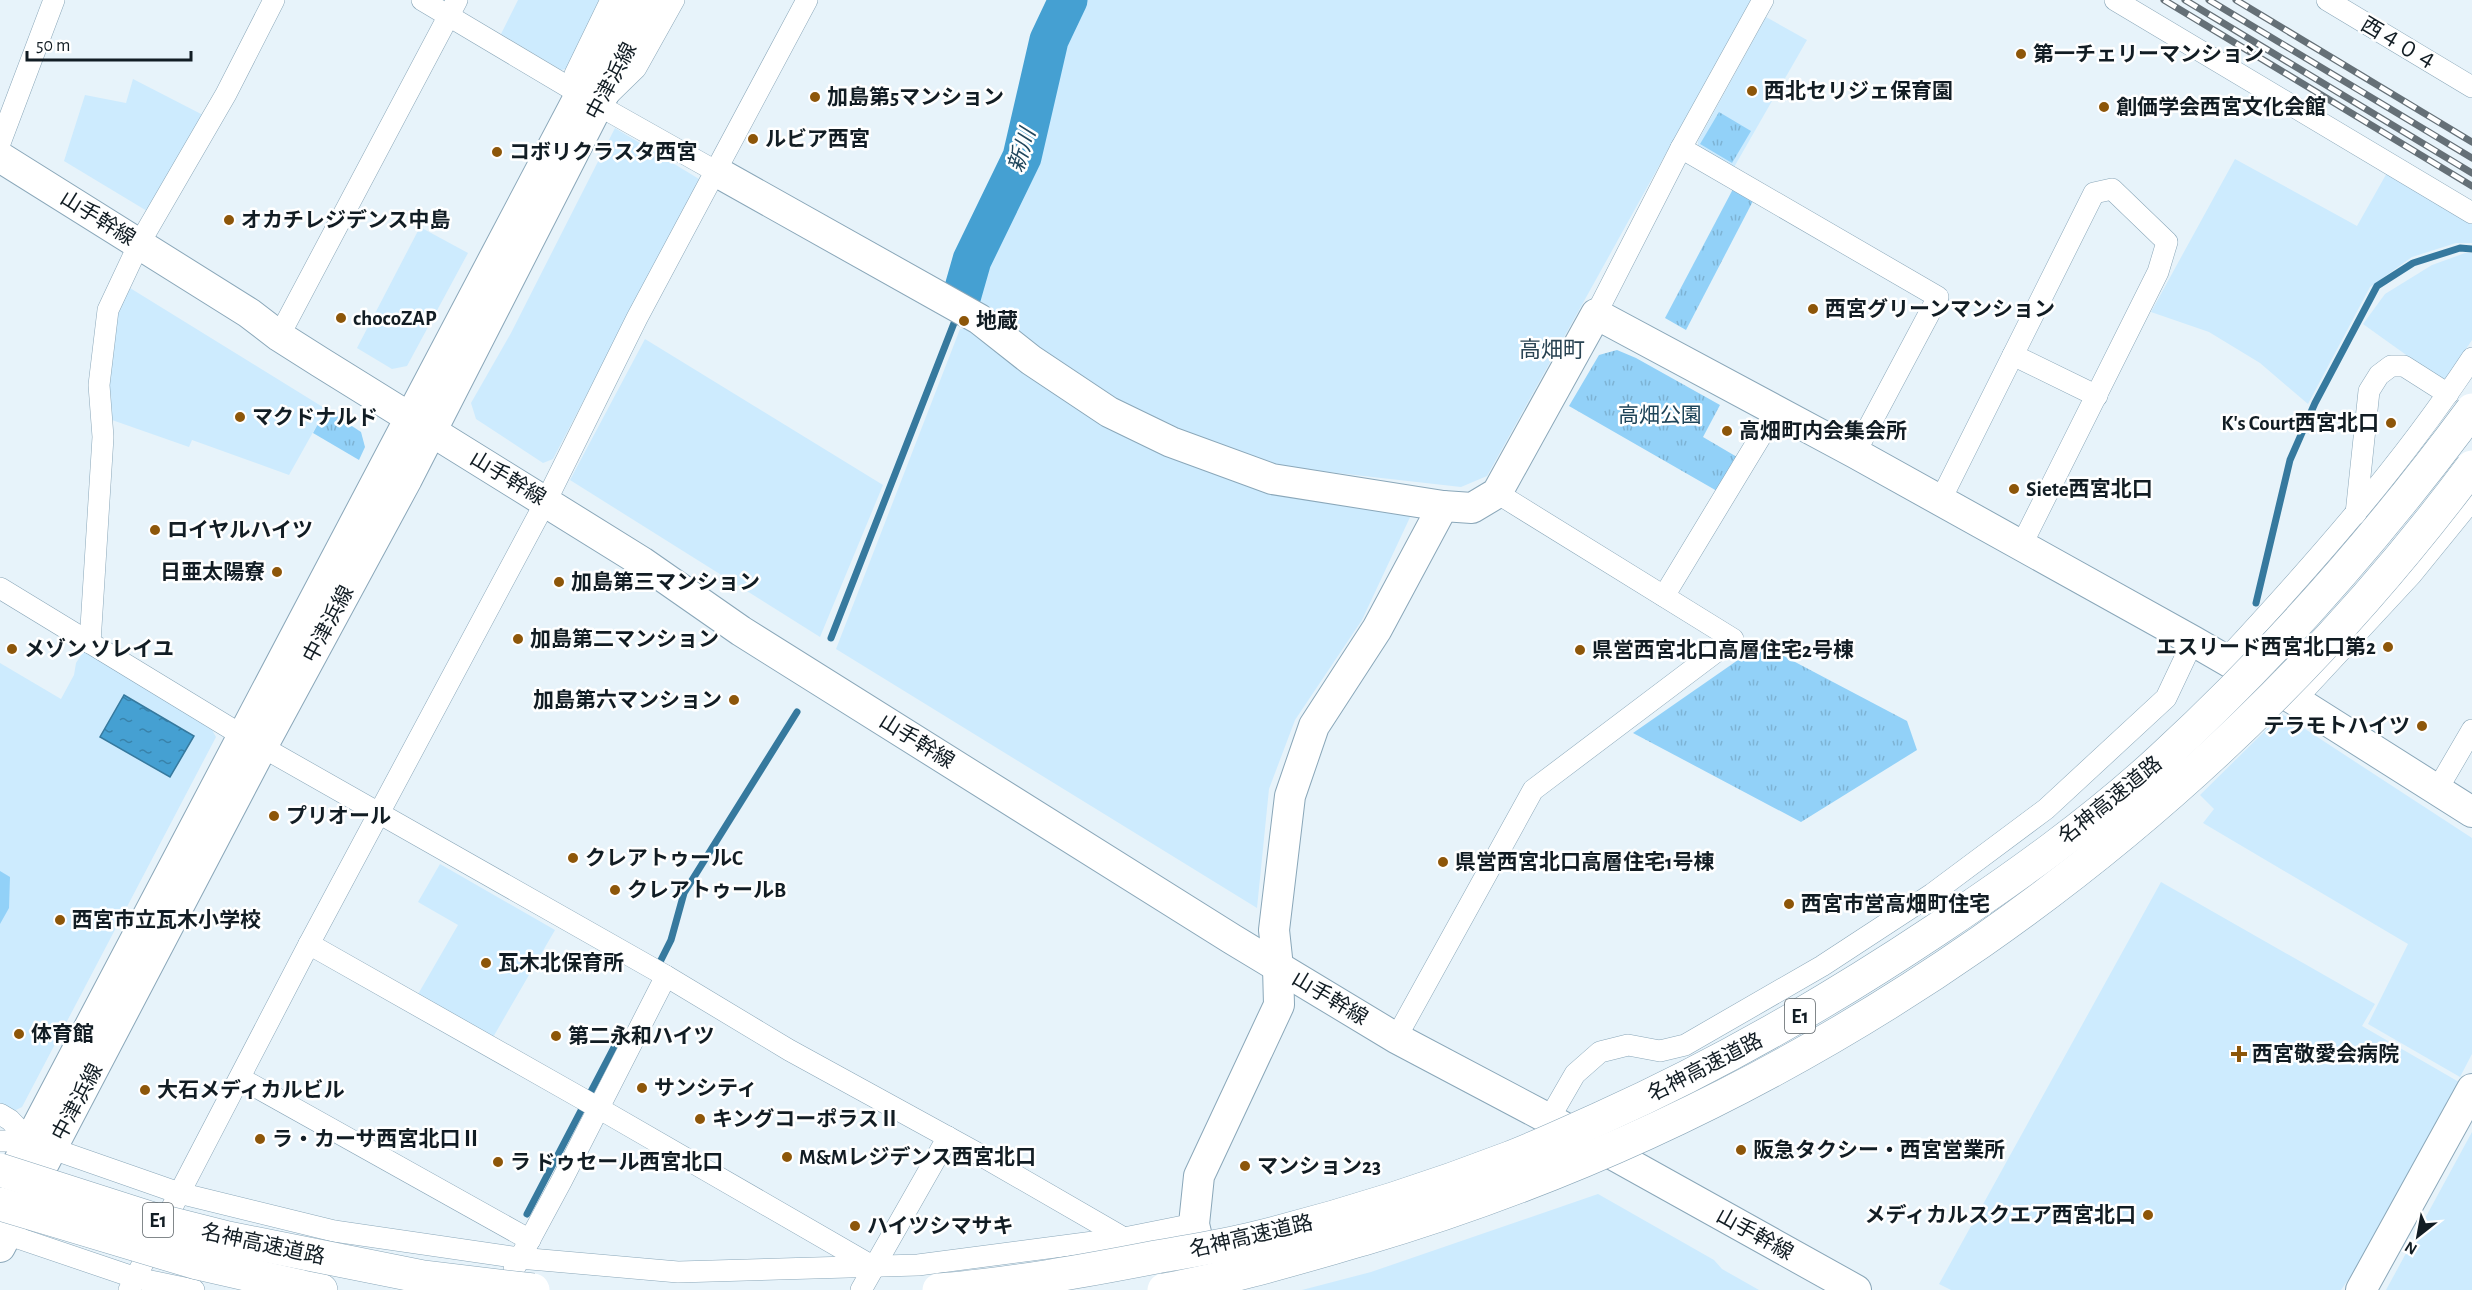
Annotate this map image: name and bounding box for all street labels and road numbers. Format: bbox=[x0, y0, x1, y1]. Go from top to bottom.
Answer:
street label: 西４０４ bbox=[2357, 14, 2440, 75]
street label: 中津浜線 bbox=[582, 39, 640, 123]
street label: 山手幹線 bbox=[57, 186, 139, 250]
street label: 山手幹線 bbox=[466, 447, 550, 509]
street label: 中津浜線 bbox=[299, 582, 357, 666]
street label: 山手幹線 bbox=[876, 709, 958, 773]
street label: 名神高速道路 bbox=[2054, 752, 2166, 848]
street label: 山手幹線 bbox=[1288, 967, 1372, 1029]
road number: E1 bbox=[1785, 999, 1815, 1033]
street label: 名神高速道路 bbox=[1644, 1029, 1766, 1105]
street label: 中津浜線 bbox=[48, 1060, 106, 1144]
road number: E1 bbox=[143, 1203, 173, 1237]
street label: 山手幹線 bbox=[1713, 1204, 1797, 1264]
street label: 名神高速道路 bbox=[1187, 1211, 1315, 1261]
street label: 名神高速道路 bbox=[199, 1220, 327, 1268]

